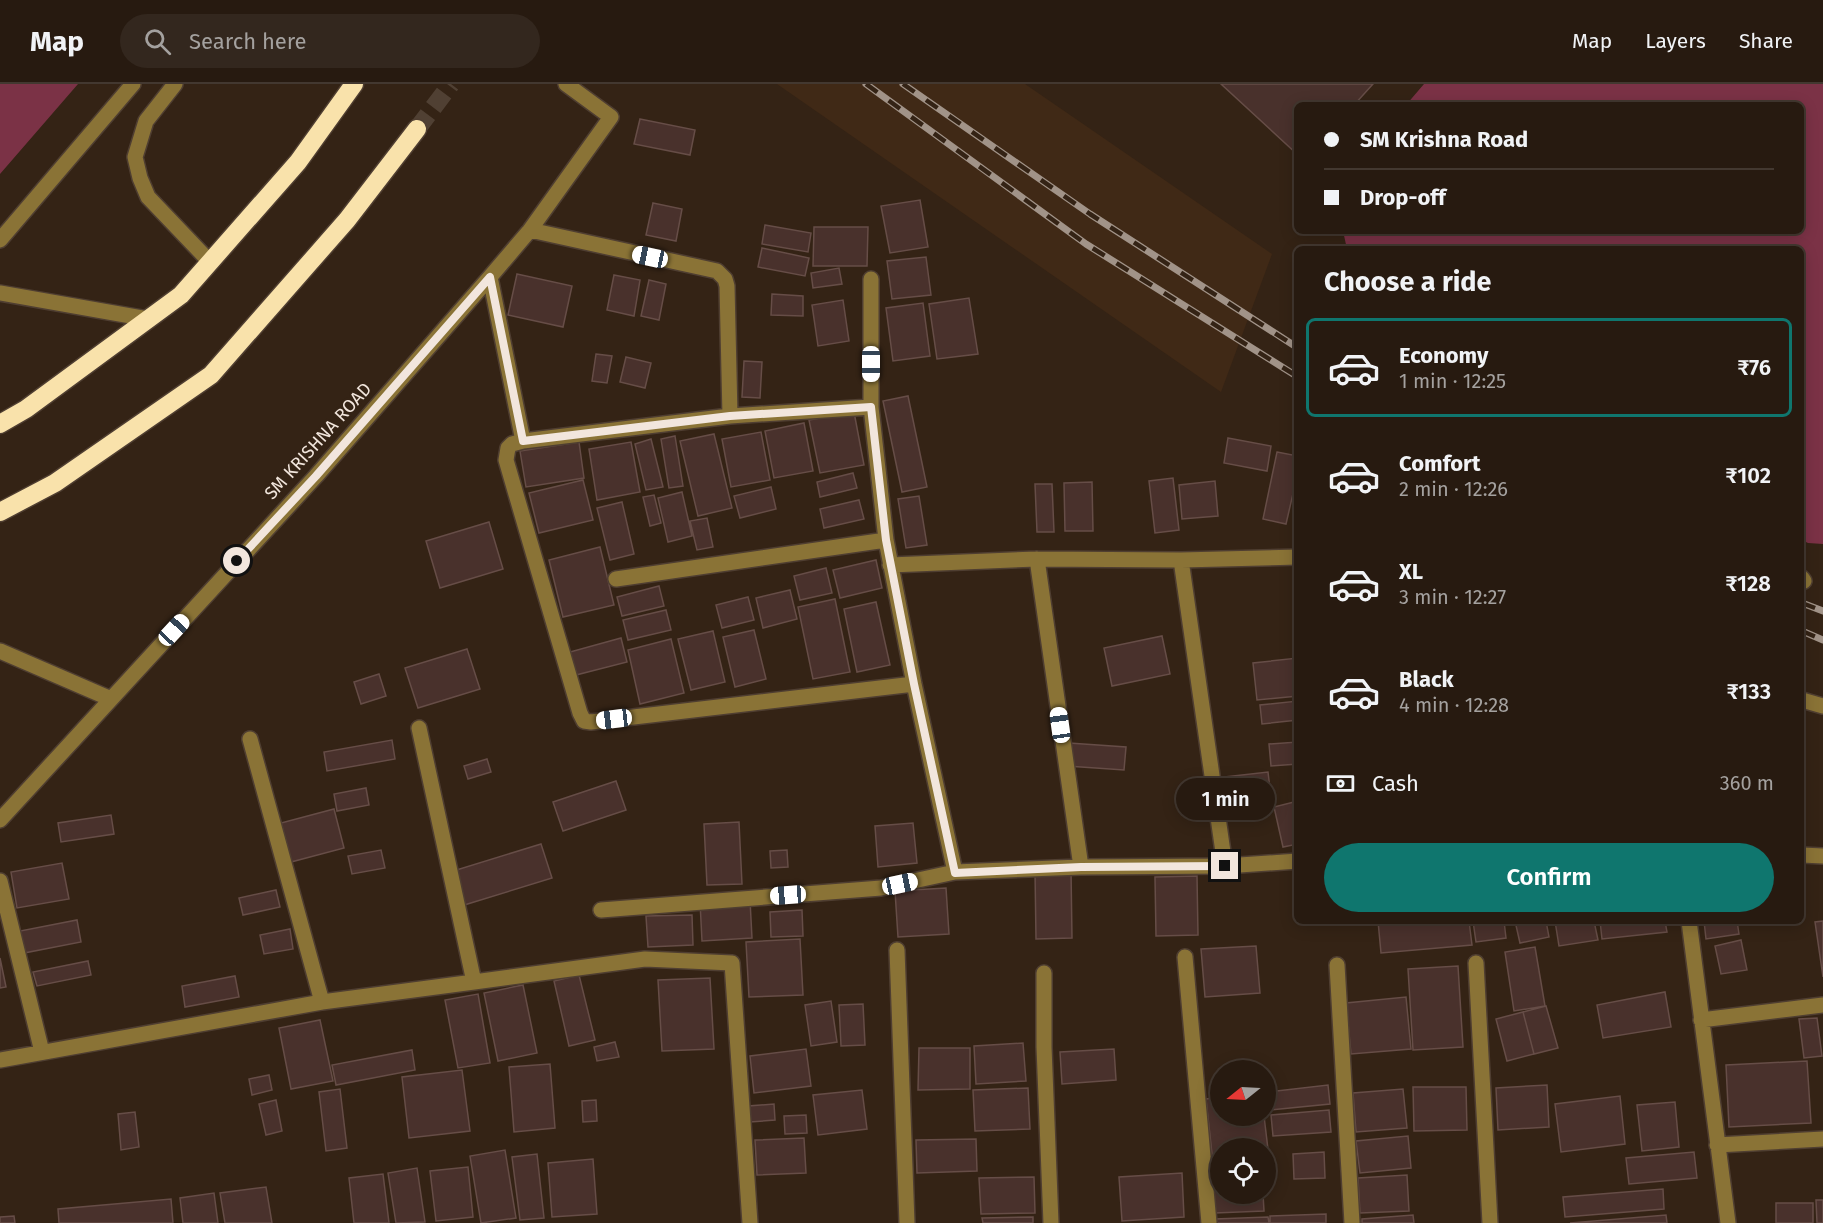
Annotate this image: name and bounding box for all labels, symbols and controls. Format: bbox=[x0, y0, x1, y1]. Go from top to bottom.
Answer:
search box bbox=[120, 14, 540, 68]
text: Map bbox=[30, 25, 84, 58]
icon: search bbox=[141, 25, 174, 58]
text: Search here bbox=[189, 28, 307, 55]
text: Map bbox=[1572, 28, 1612, 54]
text: Layers bbox=[1645, 28, 1706, 54]
text: Share bbox=[1739, 28, 1793, 54]
text: SM Krishna Road bbox=[1360, 126, 1528, 153]
text: Drop-off bbox=[1360, 184, 1446, 211]
car bbox=[631, 244, 669, 270]
text: Choose a ride bbox=[1324, 266, 1491, 298]
icon: car bbox=[1327, 341, 1381, 395]
text: Economy bbox=[1399, 342, 1488, 369]
car bbox=[862, 346, 880, 382]
text: ₹76 bbox=[1737, 354, 1771, 381]
text: 1 min · 12:25 bbox=[1399, 369, 1506, 393]
street label: SM KRISHNA ROAD bbox=[260, 378, 376, 504]
icon: car bbox=[1327, 449, 1381, 503]
text: Comfort bbox=[1399, 450, 1480, 477]
text: ₹102 bbox=[1725, 462, 1771, 489]
text: 2 min · 12:26 bbox=[1399, 477, 1508, 501]
route start bbox=[223, 547, 250, 574]
icon: car bbox=[1327, 557, 1381, 611]
text: XL bbox=[1399, 558, 1423, 585]
text: ₹128 bbox=[1725, 570, 1771, 597]
text: 3 min · 12:27 bbox=[1399, 585, 1506, 609]
car bbox=[155, 611, 193, 649]
icon: car bbox=[1327, 665, 1381, 719]
text: Black bbox=[1399, 666, 1454, 693]
text: ₹133 bbox=[1726, 678, 1771, 705]
text: 4 min · 12:28 bbox=[1399, 693, 1509, 717]
car bbox=[1049, 706, 1071, 744]
car bbox=[595, 708, 633, 730]
icon: cash bbox=[1324, 767, 1357, 800]
text: Cash bbox=[1372, 770, 1419, 797]
text: 360 m bbox=[1720, 771, 1774, 795]
callout: 1 min bbox=[1176, 779, 1274, 821]
text: 1 min bbox=[1201, 787, 1250, 811]
button: Confirm bbox=[1324, 843, 1774, 912]
route end bbox=[1211, 852, 1238, 879]
car bbox=[881, 871, 919, 897]
car bbox=[769, 885, 807, 905]
north arrow bbox=[1210, 1060, 1276, 1126]
map controls bbox=[1210, 1060, 1276, 1204]
button: locate bbox=[1210, 1138, 1276, 1204]

